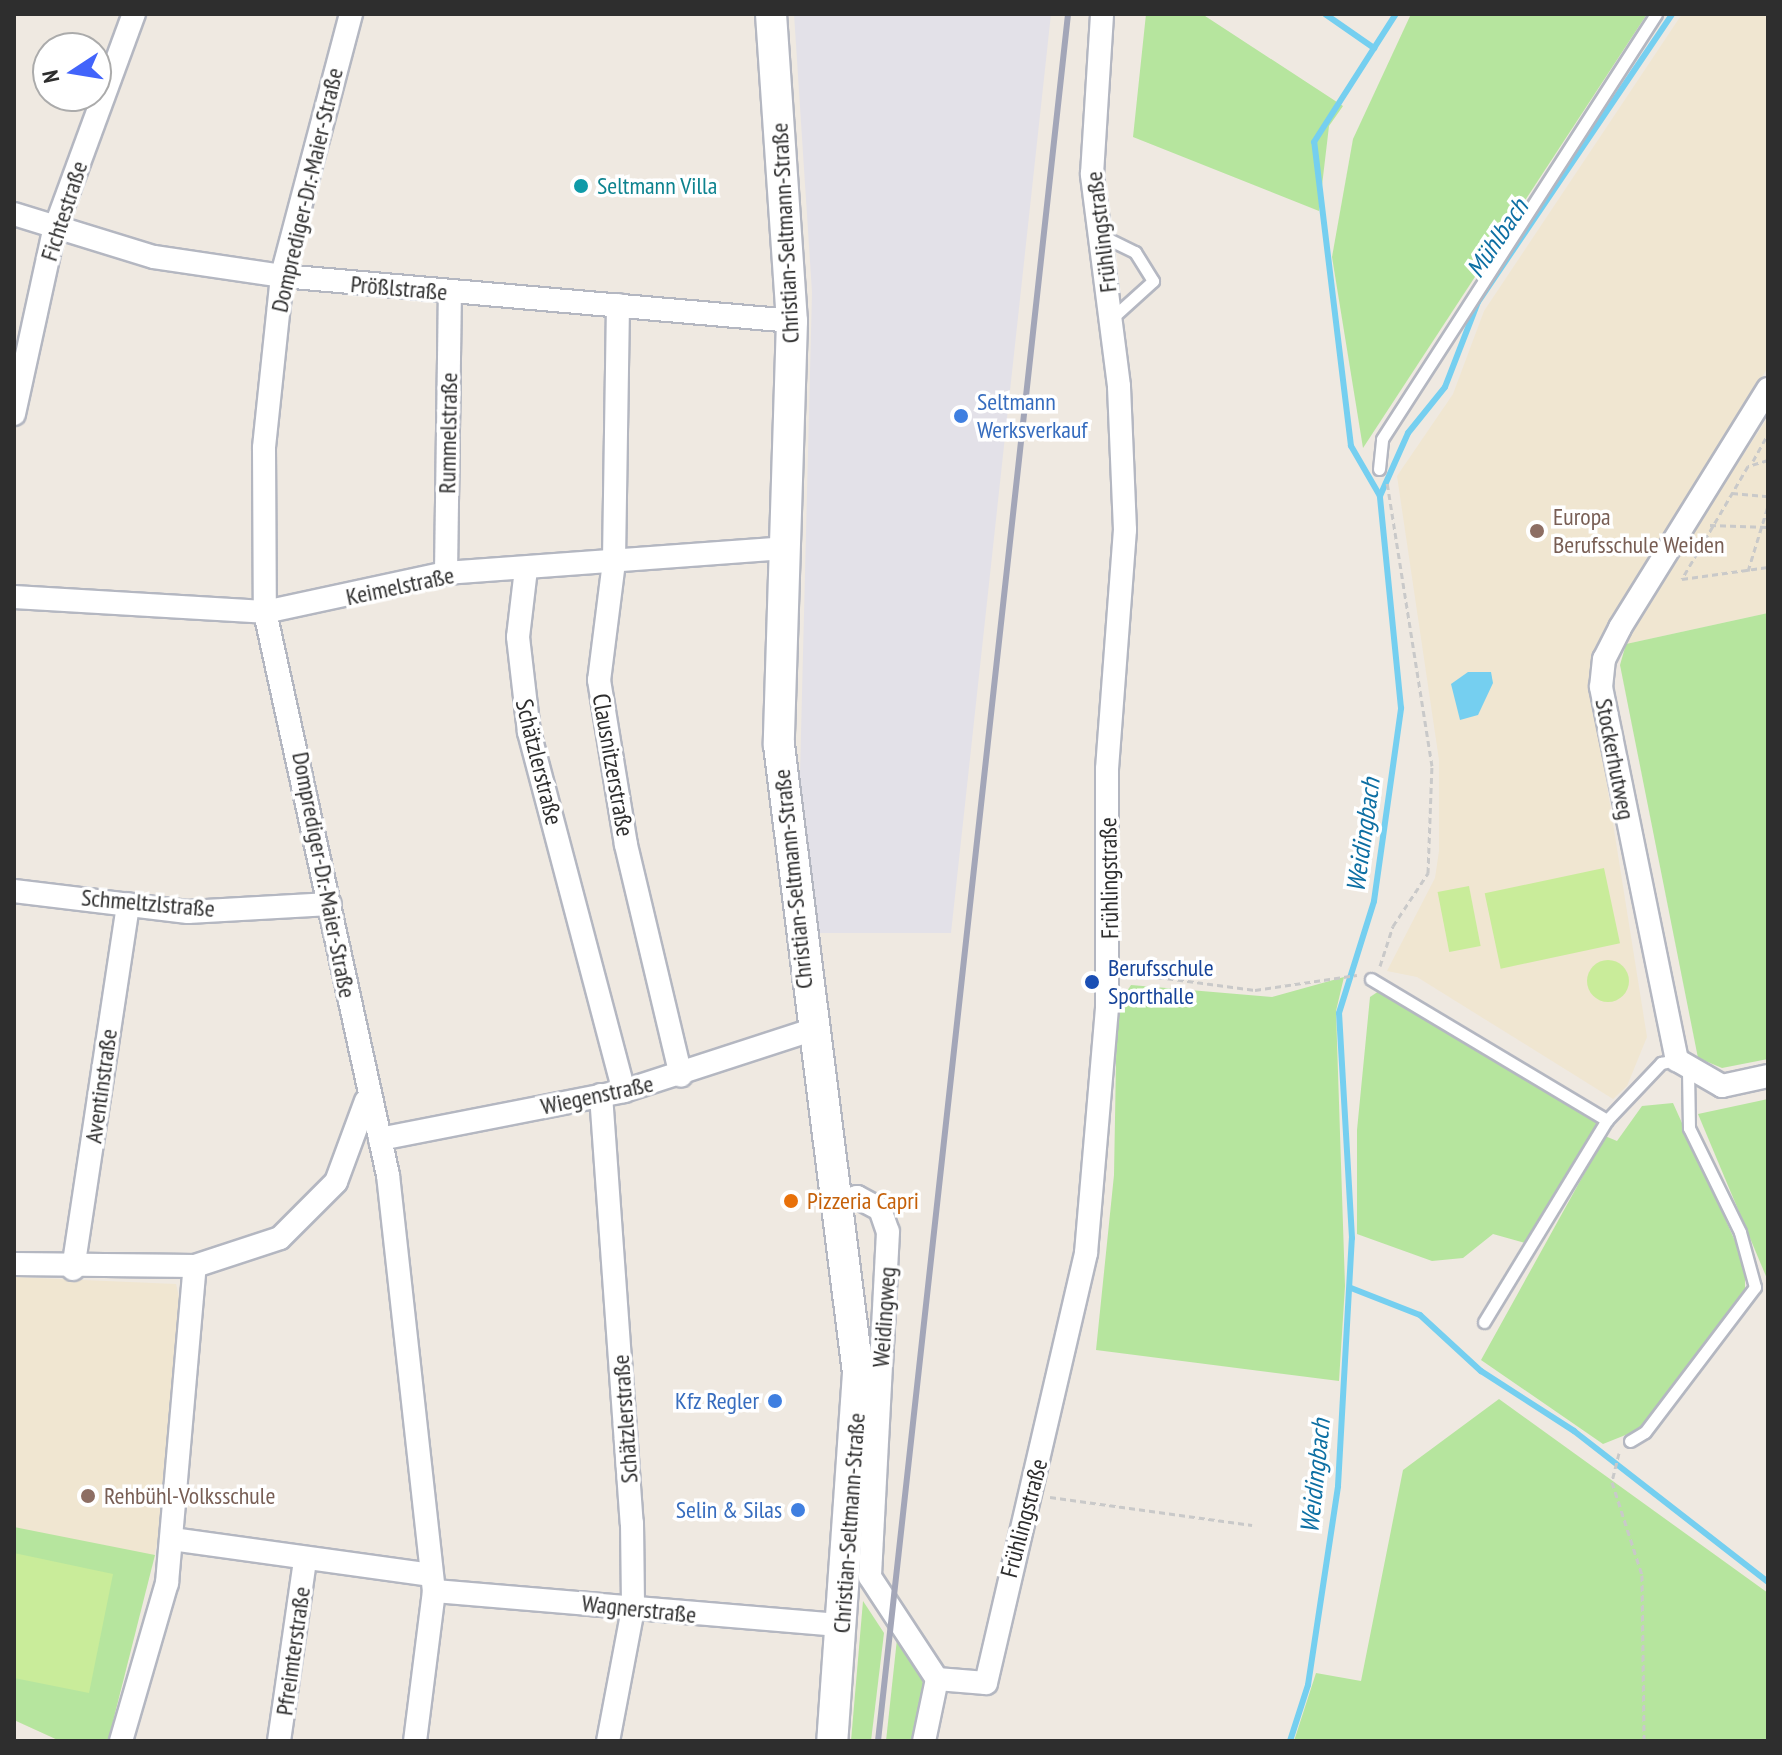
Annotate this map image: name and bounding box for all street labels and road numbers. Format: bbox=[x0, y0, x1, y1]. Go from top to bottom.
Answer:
street label: Domprediger-Dr.-Maier-Straße bbox=[265, 65, 349, 315]
street label: Christian-Seltmann-Straße bbox=[765, 122, 805, 344]
street label: Fichtestraße bbox=[34, 158, 94, 264]
street label: Frühlingstraße bbox=[1079, 170, 1123, 294]
street label: Prößlstraße bbox=[349, 269, 449, 307]
street label: Rummelstraße bbox=[433, 372, 463, 494]
street label: Keimelstraße bbox=[343, 561, 457, 611]
street label: Clausnitzerstraße bbox=[586, 691, 640, 839]
street label: Schätzlerstraße bbox=[509, 696, 569, 828]
street label: Stockerhutweg bbox=[1589, 696, 1641, 822]
street label: Domprediger-Dr.-Maier-Straße bbox=[286, 750, 362, 1000]
street label: Christian-Seltmann-Straße bbox=[767, 768, 819, 990]
street label: Frühlingstraße bbox=[1094, 817, 1124, 939]
street label: Schmeltzlstraße bbox=[80, 883, 216, 923]
street label: Aventinstraße bbox=[79, 1027, 123, 1145]
street label: Wiegenstraße bbox=[538, 1069, 656, 1121]
street label: Weidingweg bbox=[866, 1266, 902, 1368]
street label: Schätzlerstraße bbox=[606, 1354, 644, 1484]
street label: Christian-Seltmann-Straße bbox=[827, 1412, 871, 1634]
street label: Frühlingstraße bbox=[994, 1456, 1054, 1580]
street label: Pfreimterstraße bbox=[270, 1585, 316, 1717]
street label: Wagnerstraße bbox=[580, 1589, 698, 1629]

